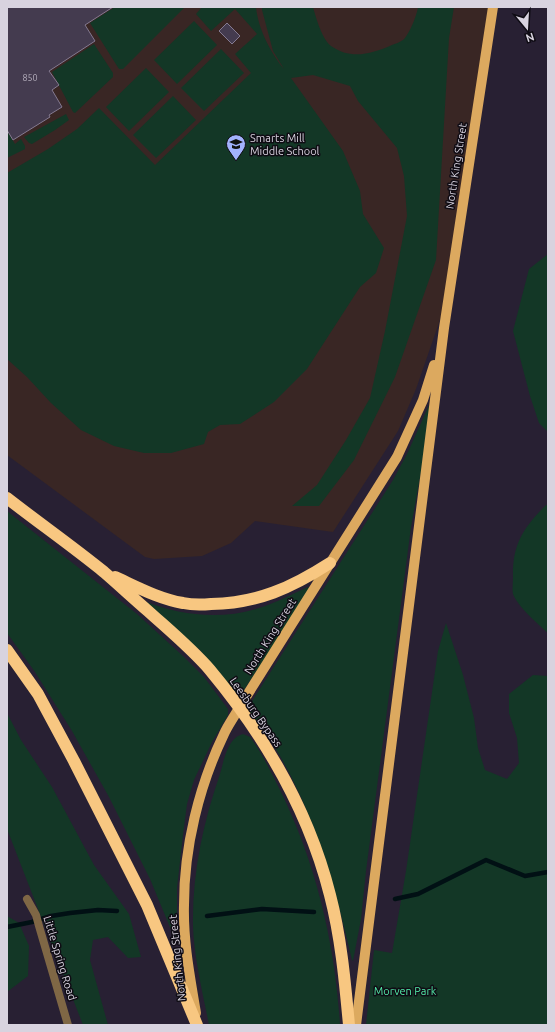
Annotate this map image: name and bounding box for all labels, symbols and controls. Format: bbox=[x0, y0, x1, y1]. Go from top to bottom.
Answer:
north arrow bbox=[507, 8, 547, 48]
text: N bbox=[524, 31, 536, 44]
house number: 850 bbox=[22, 73, 38, 83]
street label: North King Street bbox=[443, 121, 469, 210]
place label: Smarts Mill Middle School bbox=[250, 132, 320, 157]
school or university icon: Smarts Mill Middle School bbox=[225, 133, 247, 161]
street label: North King Street bbox=[242, 595, 298, 676]
street label: Leesburg Bypass bbox=[228, 675, 285, 749]
street label: North King Street bbox=[166, 913, 188, 1002]
street label: Little Spring Road bbox=[41, 914, 79, 1002]
park label: Morven Park bbox=[374, 985, 437, 997]

